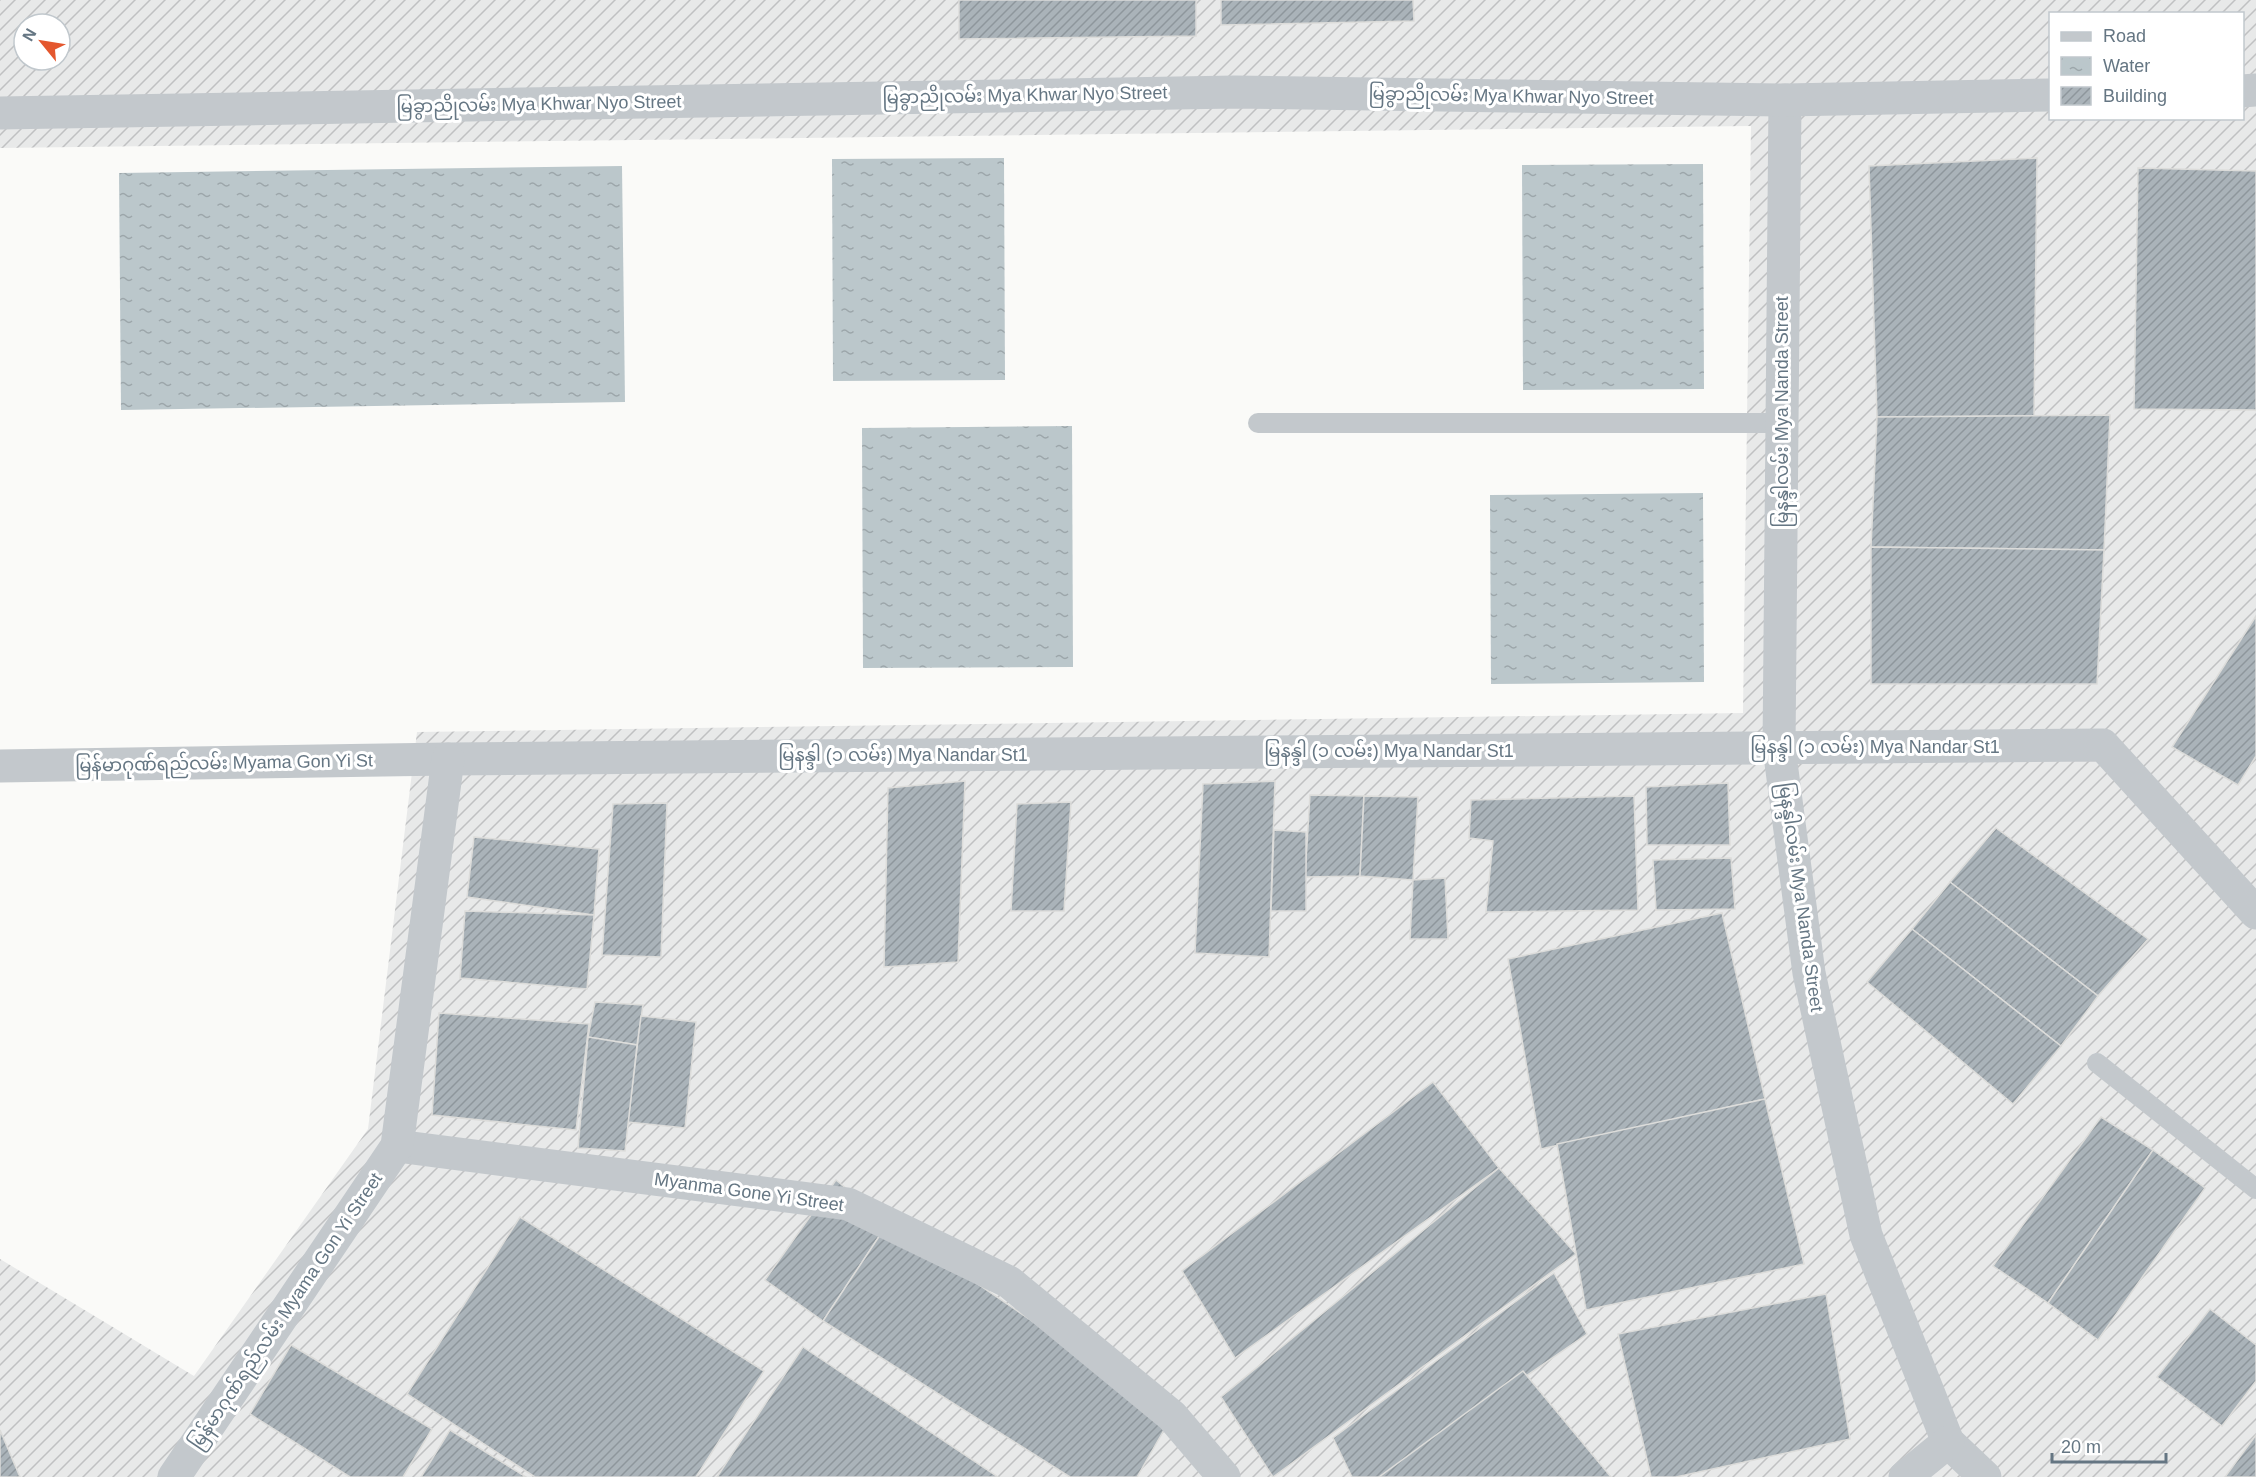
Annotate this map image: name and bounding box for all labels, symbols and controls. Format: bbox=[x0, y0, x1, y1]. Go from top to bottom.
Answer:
north arrow bbox=[12, 12, 72, 72]
legend bbox=[2049, 12, 2244, 120]
text: N bbox=[19, 25, 40, 44]
text: Road bbox=[2103, 26, 2146, 46]
text: Water bbox=[2103, 56, 2150, 76]
street label: မြခွာညိုလမ်း Mya Khwar Nyo Street bbox=[882, 79, 1168, 112]
street label: မြခွာညိုလမ်း Mya Khwar Nyo Street bbox=[1368, 80, 1654, 113]
text: Building bbox=[2103, 86, 2167, 106]
street label: မြခွာညိုလမ်း Mya Khwar Nyo Street bbox=[396, 88, 682, 121]
street label: မြနန္ဒါလမ်း Mya Nanda Street bbox=[1769, 296, 1797, 528]
street label: မြနန္ဒါ (၁ လမ်း) Mya Nandar St1 bbox=[1750, 734, 2000, 762]
street label: မြနန္ဒါ (၁ လမ်း) Mya Nandar St1 bbox=[1264, 738, 1514, 766]
street label: မြနန္ဒါ (၁ လမ်း) Mya Nandar St1 bbox=[778, 742, 1028, 770]
street label: မြန်မာဂုဏ်ရည်လမ်း Myama Gon Yi St bbox=[75, 747, 373, 781]
street label: မြနန္ဒါလမ်း Mya Nanda Street bbox=[1770, 781, 1830, 1014]
street label: မြန်မာဂုဏ်ရည်လမ်း Myama Gon Yi Street bbox=[183, 1168, 390, 1456]
street label: Myanma Gone Yi Street bbox=[653, 1169, 845, 1215]
scale bar bbox=[2052, 1426, 2166, 1464]
text: 20 m bbox=[2061, 1437, 2101, 1457]

